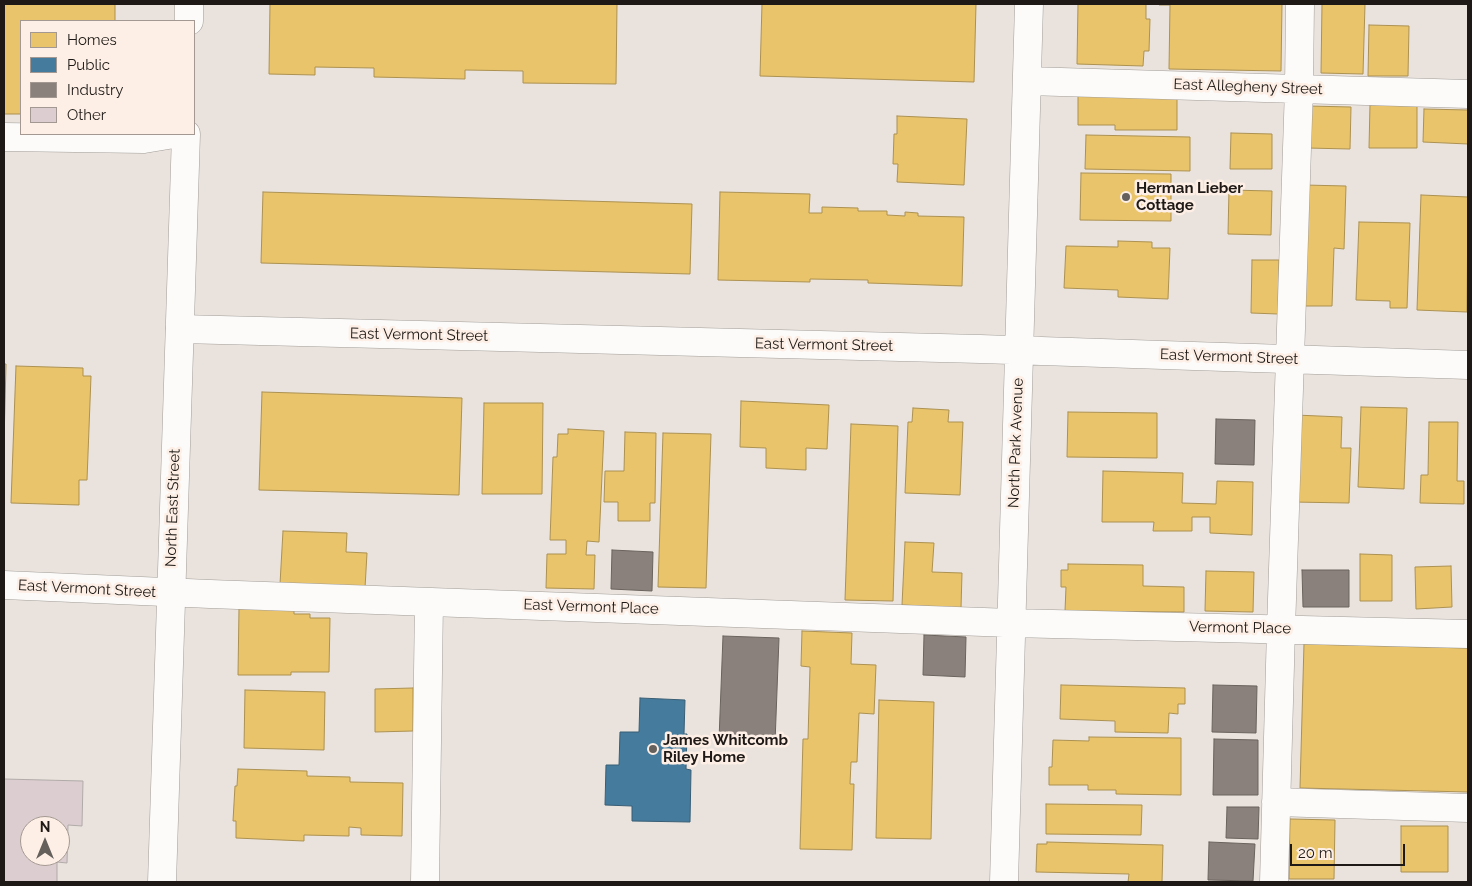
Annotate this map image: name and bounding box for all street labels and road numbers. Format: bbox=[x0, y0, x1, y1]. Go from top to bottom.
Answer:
street label: East Allegheny Street bbox=[1173, 75, 1323, 99]
street label: East Vermont Street bbox=[350, 325, 488, 345]
street label: East Vermont Street bbox=[755, 335, 893, 355]
street label: East Vermont Street bbox=[1160, 346, 1298, 368]
street label: North Park Avenue bbox=[1005, 378, 1027, 508]
street label: North East Street bbox=[162, 449, 184, 567]
street label: East Vermont Street bbox=[17, 576, 157, 602]
street label: East Vermont Place bbox=[523, 596, 659, 618]
street label: Vermont Place bbox=[1189, 618, 1291, 638]

